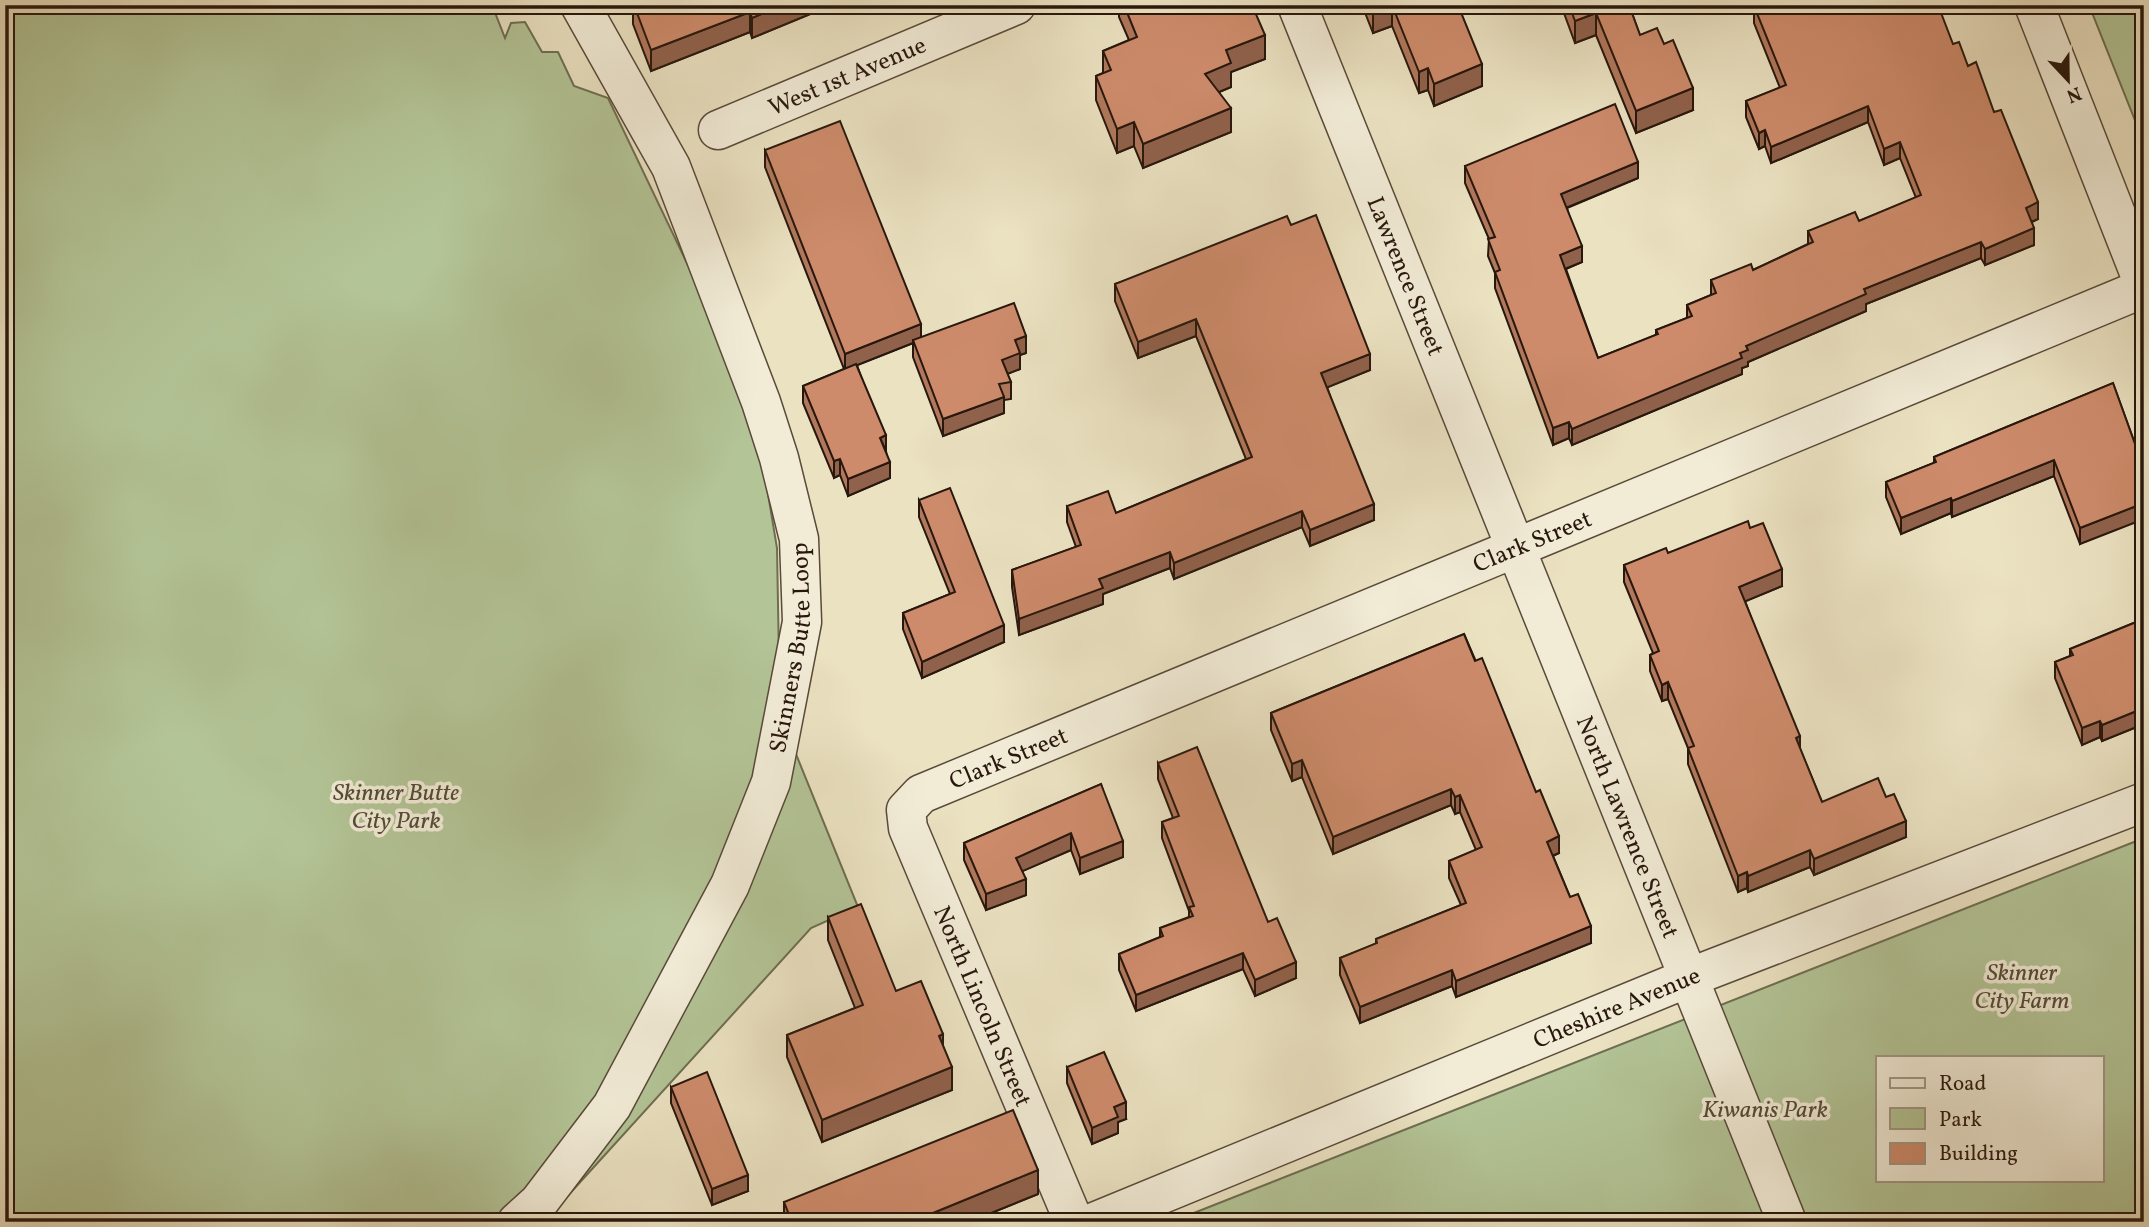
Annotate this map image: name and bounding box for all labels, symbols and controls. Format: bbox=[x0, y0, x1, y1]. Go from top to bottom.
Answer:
street label: West 1st Avenue bbox=[764, 29, 932, 126]
north arrow bbox=[2034, 46, 2104, 116]
text: N bbox=[2062, 79, 2085, 109]
street label: Lawrence Street bbox=[1357, 192, 1452, 361]
street label: Clark Street bbox=[1468, 503, 1598, 583]
street label: Skinners Butte Loop bbox=[762, 542, 821, 756]
street label: North Lawrence Street bbox=[1566, 711, 1686, 944]
street label: Clark Street bbox=[944, 720, 1074, 800]
park label: Skinner Butte City Park bbox=[333, 777, 459, 839]
street label: North Lincoln Street bbox=[923, 901, 1039, 1113]
park label: Skinner City Farm bbox=[1974, 957, 2070, 1019]
street label: Cheshire Avenue bbox=[1529, 960, 1706, 1059]
legend bbox=[1876, 1056, 2104, 1182]
text: Road bbox=[1939, 1070, 1986, 1099]
park label: Kiwanis Park bbox=[1702, 1094, 1828, 1128]
text: Park bbox=[1939, 1106, 1982, 1135]
text: Building bbox=[1939, 1140, 2018, 1169]

